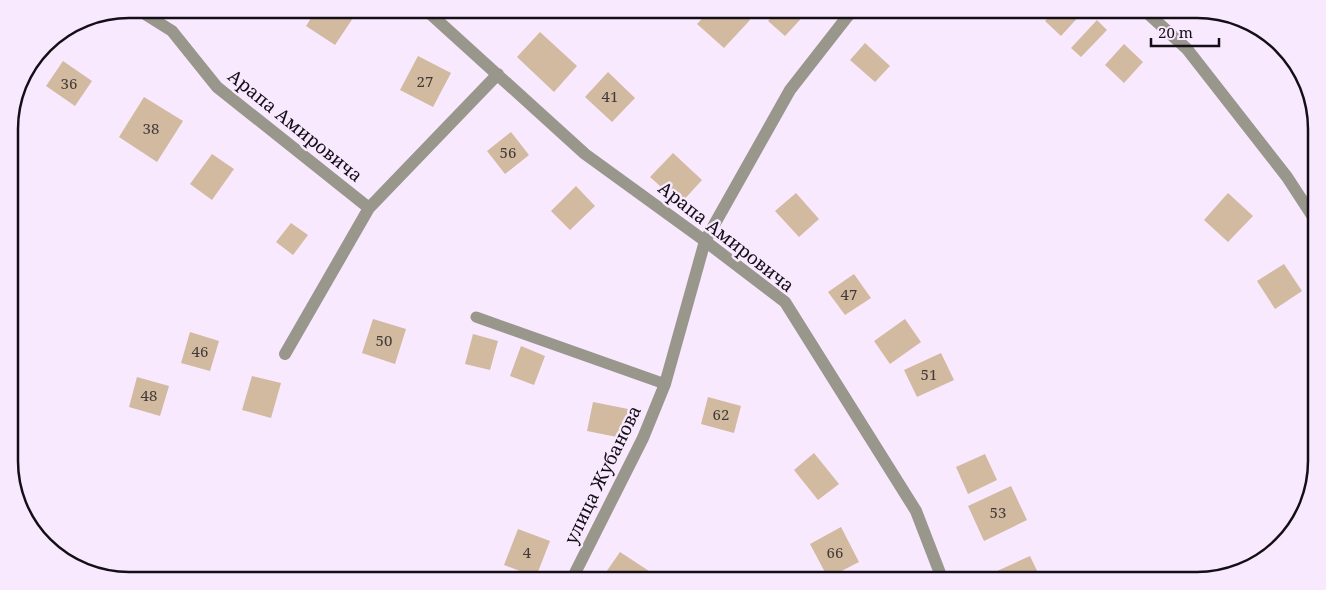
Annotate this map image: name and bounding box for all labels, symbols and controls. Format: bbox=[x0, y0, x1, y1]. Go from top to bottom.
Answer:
scale bar bbox=[1151, 15, 1218, 47]
text: 20 m bbox=[1158, 22, 1193, 42]
street label: Арапа Амировича bbox=[223, 64, 368, 187]
house number: 27 bbox=[417, 71, 433, 91]
house number: 36 bbox=[61, 73, 77, 93]
house number: 41 bbox=[602, 86, 618, 106]
house number: 38 bbox=[143, 118, 159, 138]
house number: 56 bbox=[500, 142, 516, 162]
street label: Арапа Амировича bbox=[654, 176, 800, 297]
house number: 47 bbox=[841, 284, 857, 304]
house number: 50 bbox=[376, 330, 392, 350]
house number: 46 bbox=[192, 341, 208, 361]
house number: 51 bbox=[921, 364, 937, 384]
house number: 48 bbox=[141, 385, 157, 405]
street label: улица Жубанова bbox=[558, 401, 646, 548]
house number: 62 bbox=[713, 404, 729, 424]
house number: 53 bbox=[990, 502, 1006, 522]
house number: 4 bbox=[523, 542, 532, 562]
house number: 66 bbox=[827, 542, 843, 562]

